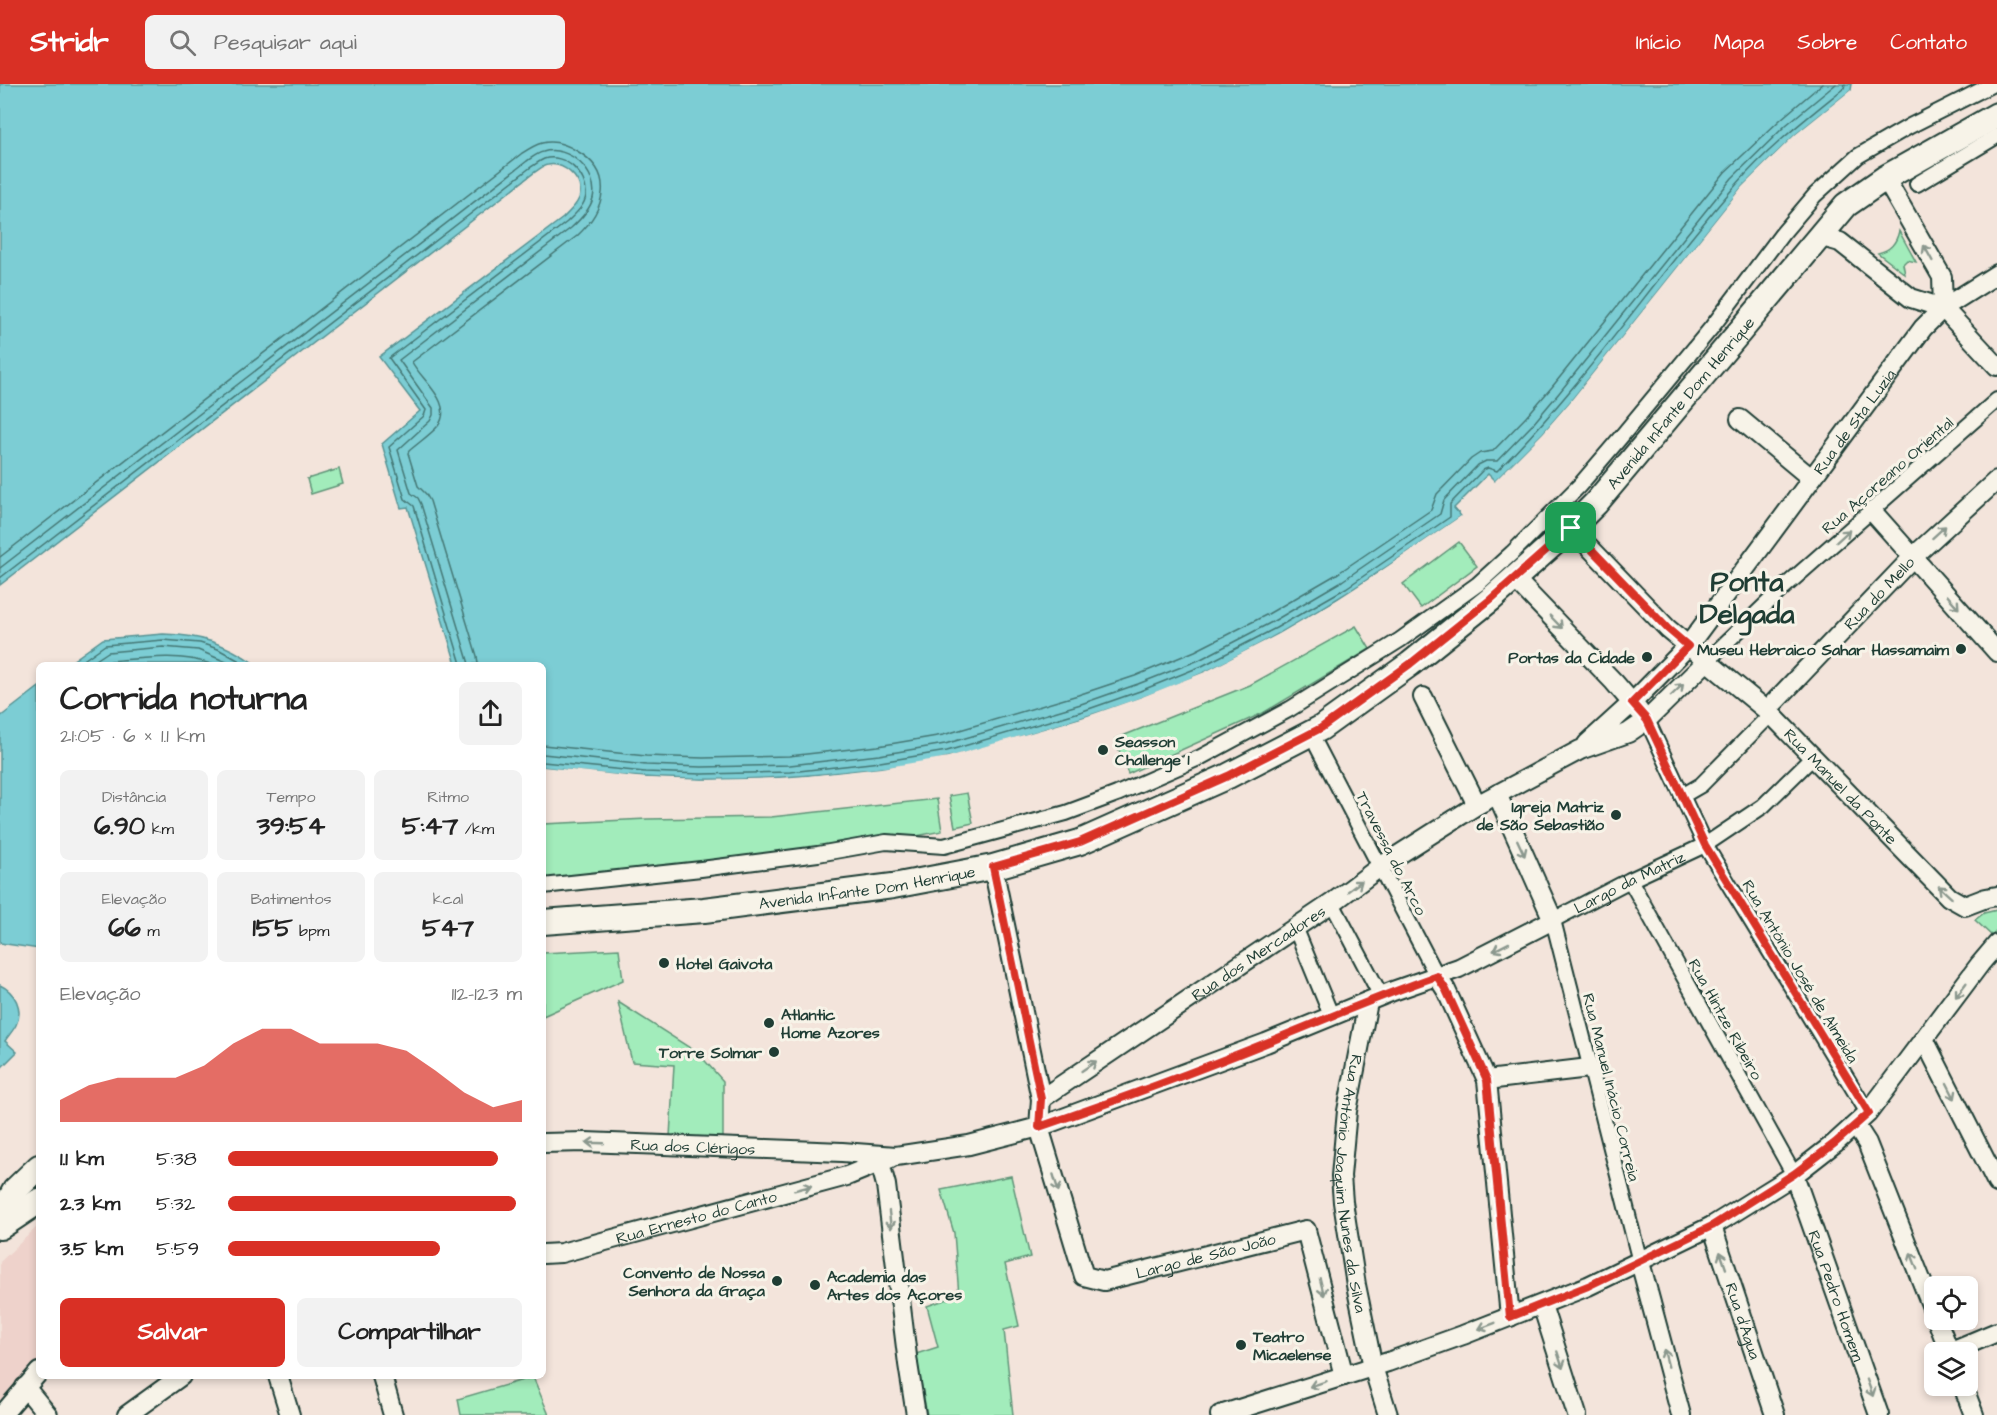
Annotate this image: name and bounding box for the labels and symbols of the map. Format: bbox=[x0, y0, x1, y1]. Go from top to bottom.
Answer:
one-way arrow bbox=[1922, 245, 1934, 262]
street label: Avenida Infante Dom Henrique bbox=[1602, 312, 1760, 494]
street label: Rua de Sta Luzia bbox=[1808, 365, 1901, 479]
street label: Rua Açoreano Oriental bbox=[1817, 412, 1958, 539]
pin bbox=[1545, 502, 1596, 553]
one-way arrow bbox=[1932, 525, 1947, 540]
one-way arrow bbox=[1835, 529, 1850, 543]
street label: Rua do Mello bbox=[1839, 552, 1920, 635]
district label: Ponta Delgada bbox=[1700, 563, 1795, 636]
one-way arrow bbox=[1946, 594, 1960, 609]
one-way arrow bbox=[1549, 614, 1563, 629]
place label: Museu Hebraico Sahar Hassamaim bbox=[1697, 639, 1950, 661]
marker: Museu Hebraico Sahar Hassamaim bbox=[1954, 642, 1968, 656]
place label: Portas da Cidade bbox=[1508, 647, 1635, 669]
marker: Portas da Cidade bbox=[1640, 650, 1654, 664]
one-way arrow bbox=[1669, 683, 1684, 697]
street label: Rua Manuel da Ponte bbox=[1779, 724, 1902, 850]
place label: Seasson Challenge 1 bbox=[1114, 731, 1190, 773]
marker: Seasson Challenge 1 bbox=[1096, 743, 1110, 757]
street label: Travessa do Arco bbox=[1350, 788, 1432, 919]
place label: Igreja Matriz de São Sebastião bbox=[1476, 796, 1605, 836]
marker: Igreja Matriz de São Sebastião bbox=[1609, 808, 1623, 822]
one-way arrow bbox=[1515, 838, 1527, 856]
street label: Largo da Matriz bbox=[1570, 846, 1689, 919]
street label: Avenida Infante Dom Henrique bbox=[757, 861, 978, 915]
street label: Rua António José de Almeida bbox=[1737, 876, 1864, 1067]
one-way arrow bbox=[1347, 880, 1363, 893]
one-way arrow bbox=[1938, 885, 1953, 899]
street label: Rua dos Mercadores bbox=[1187, 900, 1330, 1007]
one-way arrow bbox=[1493, 942, 1511, 953]
place label: Hotel Gaivota bbox=[676, 953, 773, 975]
street label: Rua Hintze Ribeiro bbox=[1683, 955, 1768, 1084]
marker: Hotel Gaivota bbox=[657, 956, 671, 970]
one-way arrow bbox=[1954, 981, 1967, 997]
street label: Rua Manuel Inácio Correia bbox=[1577, 991, 1645, 1183]
place label: Atlantic Home Azores bbox=[781, 1004, 880, 1044]
marker: Atlantic Home Azores bbox=[762, 1016, 776, 1030]
place label: Torre Solmar bbox=[658, 1042, 762, 1064]
marker: Torre Solmar bbox=[767, 1045, 781, 1059]
street label: Rua António Joaquim Nunes da Silva bbox=[1329, 1053, 1371, 1315]
one-way arrow bbox=[1081, 1060, 1097, 1072]
one-way arrow bbox=[1946, 1081, 1957, 1099]
street label: Rua dos Clérigos bbox=[630, 1134, 756, 1161]
one-way arrow bbox=[586, 1137, 606, 1148]
one-way arrow bbox=[1051, 1173, 1062, 1192]
one-way arrow bbox=[793, 1181, 812, 1193]
street label: Rua Ernesto do Canto bbox=[614, 1185, 779, 1250]
one-way arrow bbox=[885, 1210, 896, 1229]
street label: Rua Pedro Homem bbox=[1802, 1227, 1869, 1365]
street label: Largo de São João bbox=[1134, 1228, 1278, 1285]
one-way arrow bbox=[1717, 1251, 1728, 1270]
one-way arrow bbox=[1907, 1252, 1918, 1271]
place label: Convento de Nossa Senhora da Graça bbox=[623, 1262, 766, 1302]
place label: Academia das Artes dos Açores bbox=[827, 1266, 962, 1306]
marker: Convento de Nossa Senhora da Graça bbox=[770, 1274, 784, 1288]
one-way arrow bbox=[1316, 1277, 1328, 1296]
marker: Academia das Artes dos Açores bbox=[808, 1278, 822, 1292]
street label: Rua d'Água bbox=[1720, 1280, 1766, 1362]
one-way arrow bbox=[1478, 1321, 1497, 1332]
place label: Teatro Micaelense bbox=[1252, 1326, 1332, 1366]
marker: Teatro Micaelense bbox=[1234, 1338, 1248, 1352]
one-way arrow bbox=[1659, 1349, 1671, 1368]
one-way arrow bbox=[1555, 1350, 1566, 1369]
one-way arrow bbox=[1865, 1378, 1876, 1397]
one-way arrow bbox=[1309, 1380, 1328, 1391]

